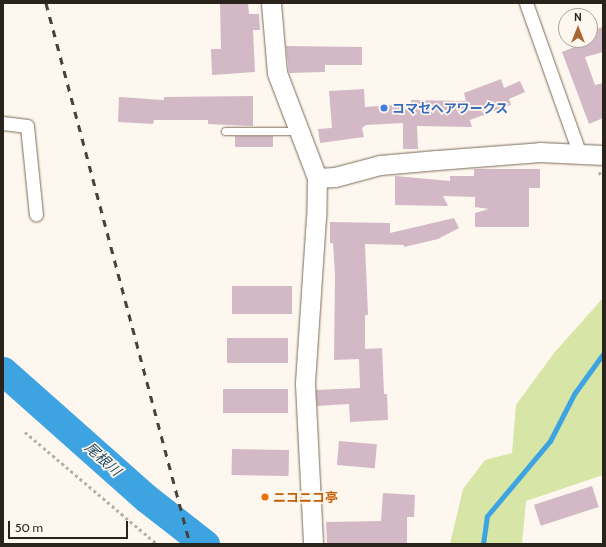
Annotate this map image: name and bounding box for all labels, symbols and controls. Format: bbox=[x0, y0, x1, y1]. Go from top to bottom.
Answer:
north arrow bbox=[558, 8, 598, 48]
text: N bbox=[574, 10, 582, 24]
place label: コマセヘアワークス bbox=[392, 100, 509, 116]
marker: コマセヘアワークス bbox=[379, 103, 389, 113]
water label: 尾根川 bbox=[82, 439, 124, 479]
place label: ニコニコ亭 bbox=[273, 489, 338, 505]
marker: ニコニコ亭 bbox=[260, 492, 270, 502]
scale bar bbox=[10, 513, 130, 539]
text: 50 m bbox=[15, 520, 43, 535]

